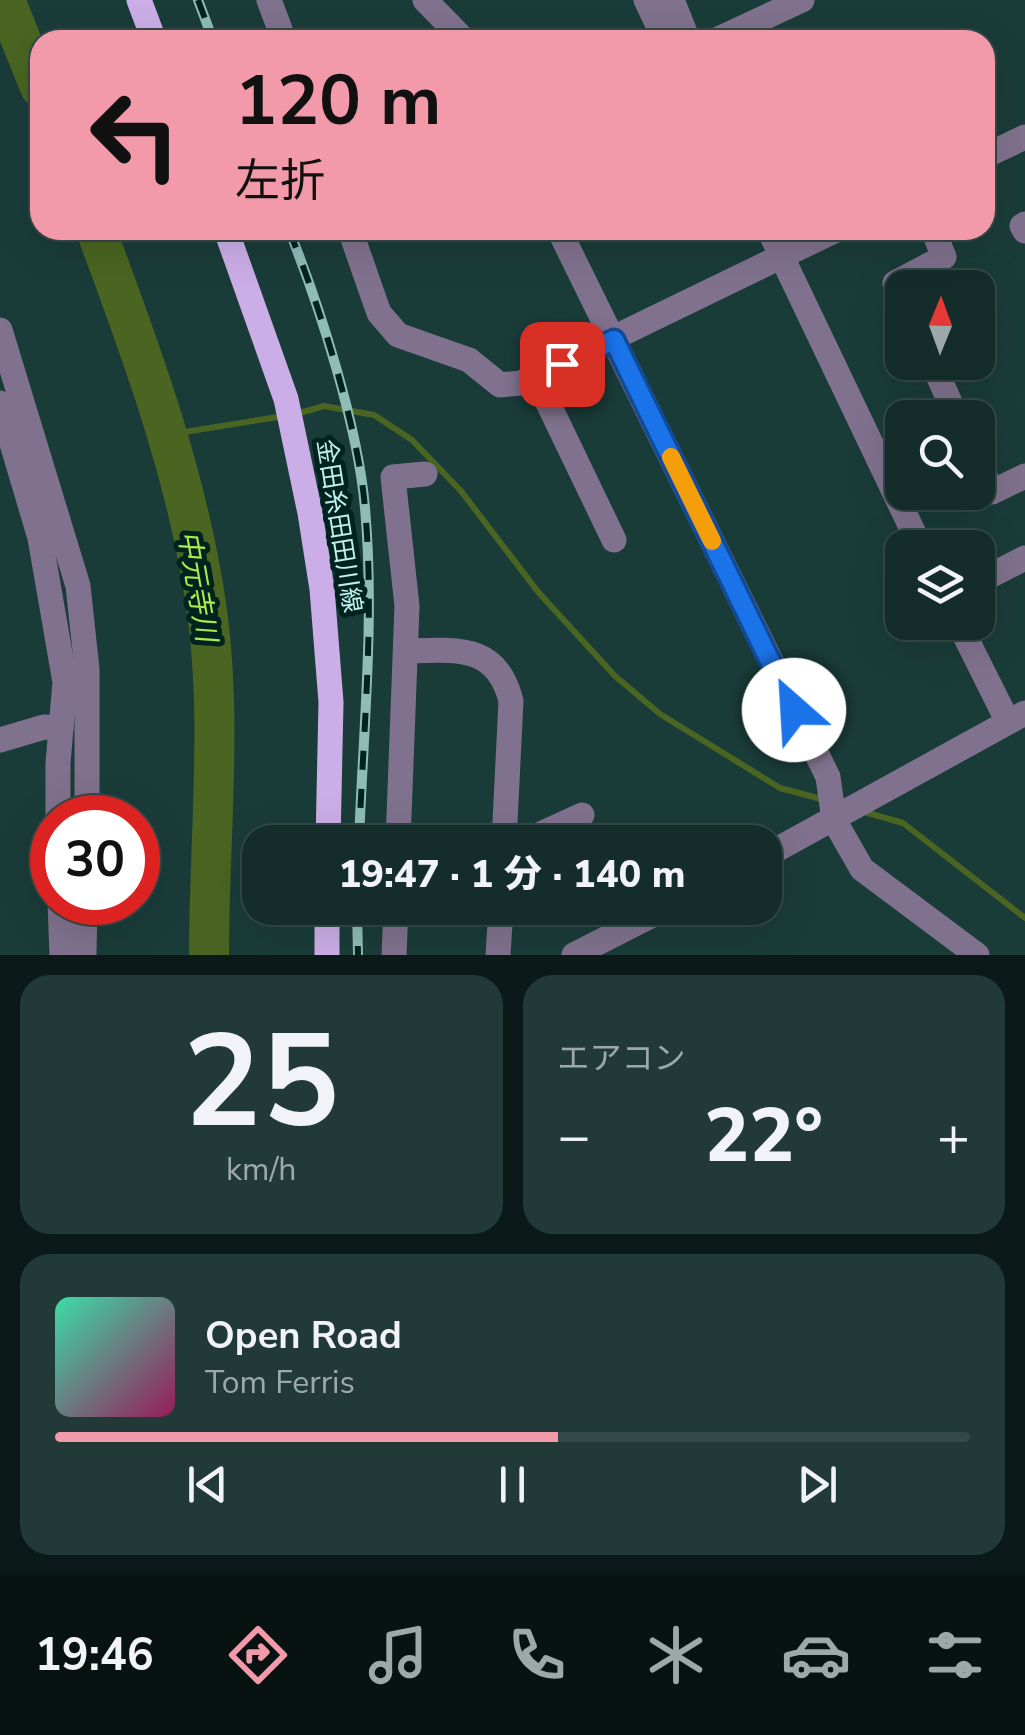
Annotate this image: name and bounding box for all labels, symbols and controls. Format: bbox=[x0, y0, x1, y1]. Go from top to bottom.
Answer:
text: 120 m bbox=[235, 53, 441, 149]
icon: left bbox=[70, 70, 200, 200]
text: 左折 bbox=[235, 151, 325, 212]
north arrow bbox=[885, 270, 995, 380]
map controls bbox=[885, 270, 995, 640]
pin bbox=[520, 322, 605, 407]
icon: arrive bbox=[535, 337, 590, 392]
button: search bbox=[885, 400, 995, 510]
street label: 金田糸田田川線 bbox=[309, 437, 369, 615]
water label: 中元寺川 bbox=[169, 528, 226, 647]
button: layers bbox=[885, 530, 995, 640]
position arrow bbox=[742, 658, 846, 762]
speed limit sign: 30 bbox=[30, 795, 160, 925]
text: 19:47 · 1 分 · 140 m bbox=[338, 849, 686, 900]
text: 25 bbox=[183, 994, 339, 1171]
text: エアコン bbox=[558, 1037, 686, 1080]
text: 22° bbox=[704, 1085, 823, 1187]
text: − bbox=[558, 1099, 591, 1174]
text: + bbox=[937, 1099, 970, 1174]
text: km/h bbox=[226, 1148, 297, 1191]
text: Open Road bbox=[205, 1310, 402, 1361]
text: Tom Ferris bbox=[205, 1361, 355, 1404]
icon: previous bbox=[180, 1457, 235, 1512]
icon: pause bbox=[485, 1457, 540, 1512]
icon: next bbox=[790, 1457, 845, 1512]
icon: directions bbox=[223, 1620, 293, 1690]
icon: music bbox=[363, 1620, 433, 1690]
icon: phone bbox=[502, 1620, 572, 1690]
icon: climate bbox=[641, 1620, 711, 1690]
icon: car bbox=[781, 1620, 851, 1690]
icon: filters bbox=[920, 1620, 990, 1690]
text: 19:46 bbox=[35, 1625, 154, 1686]

